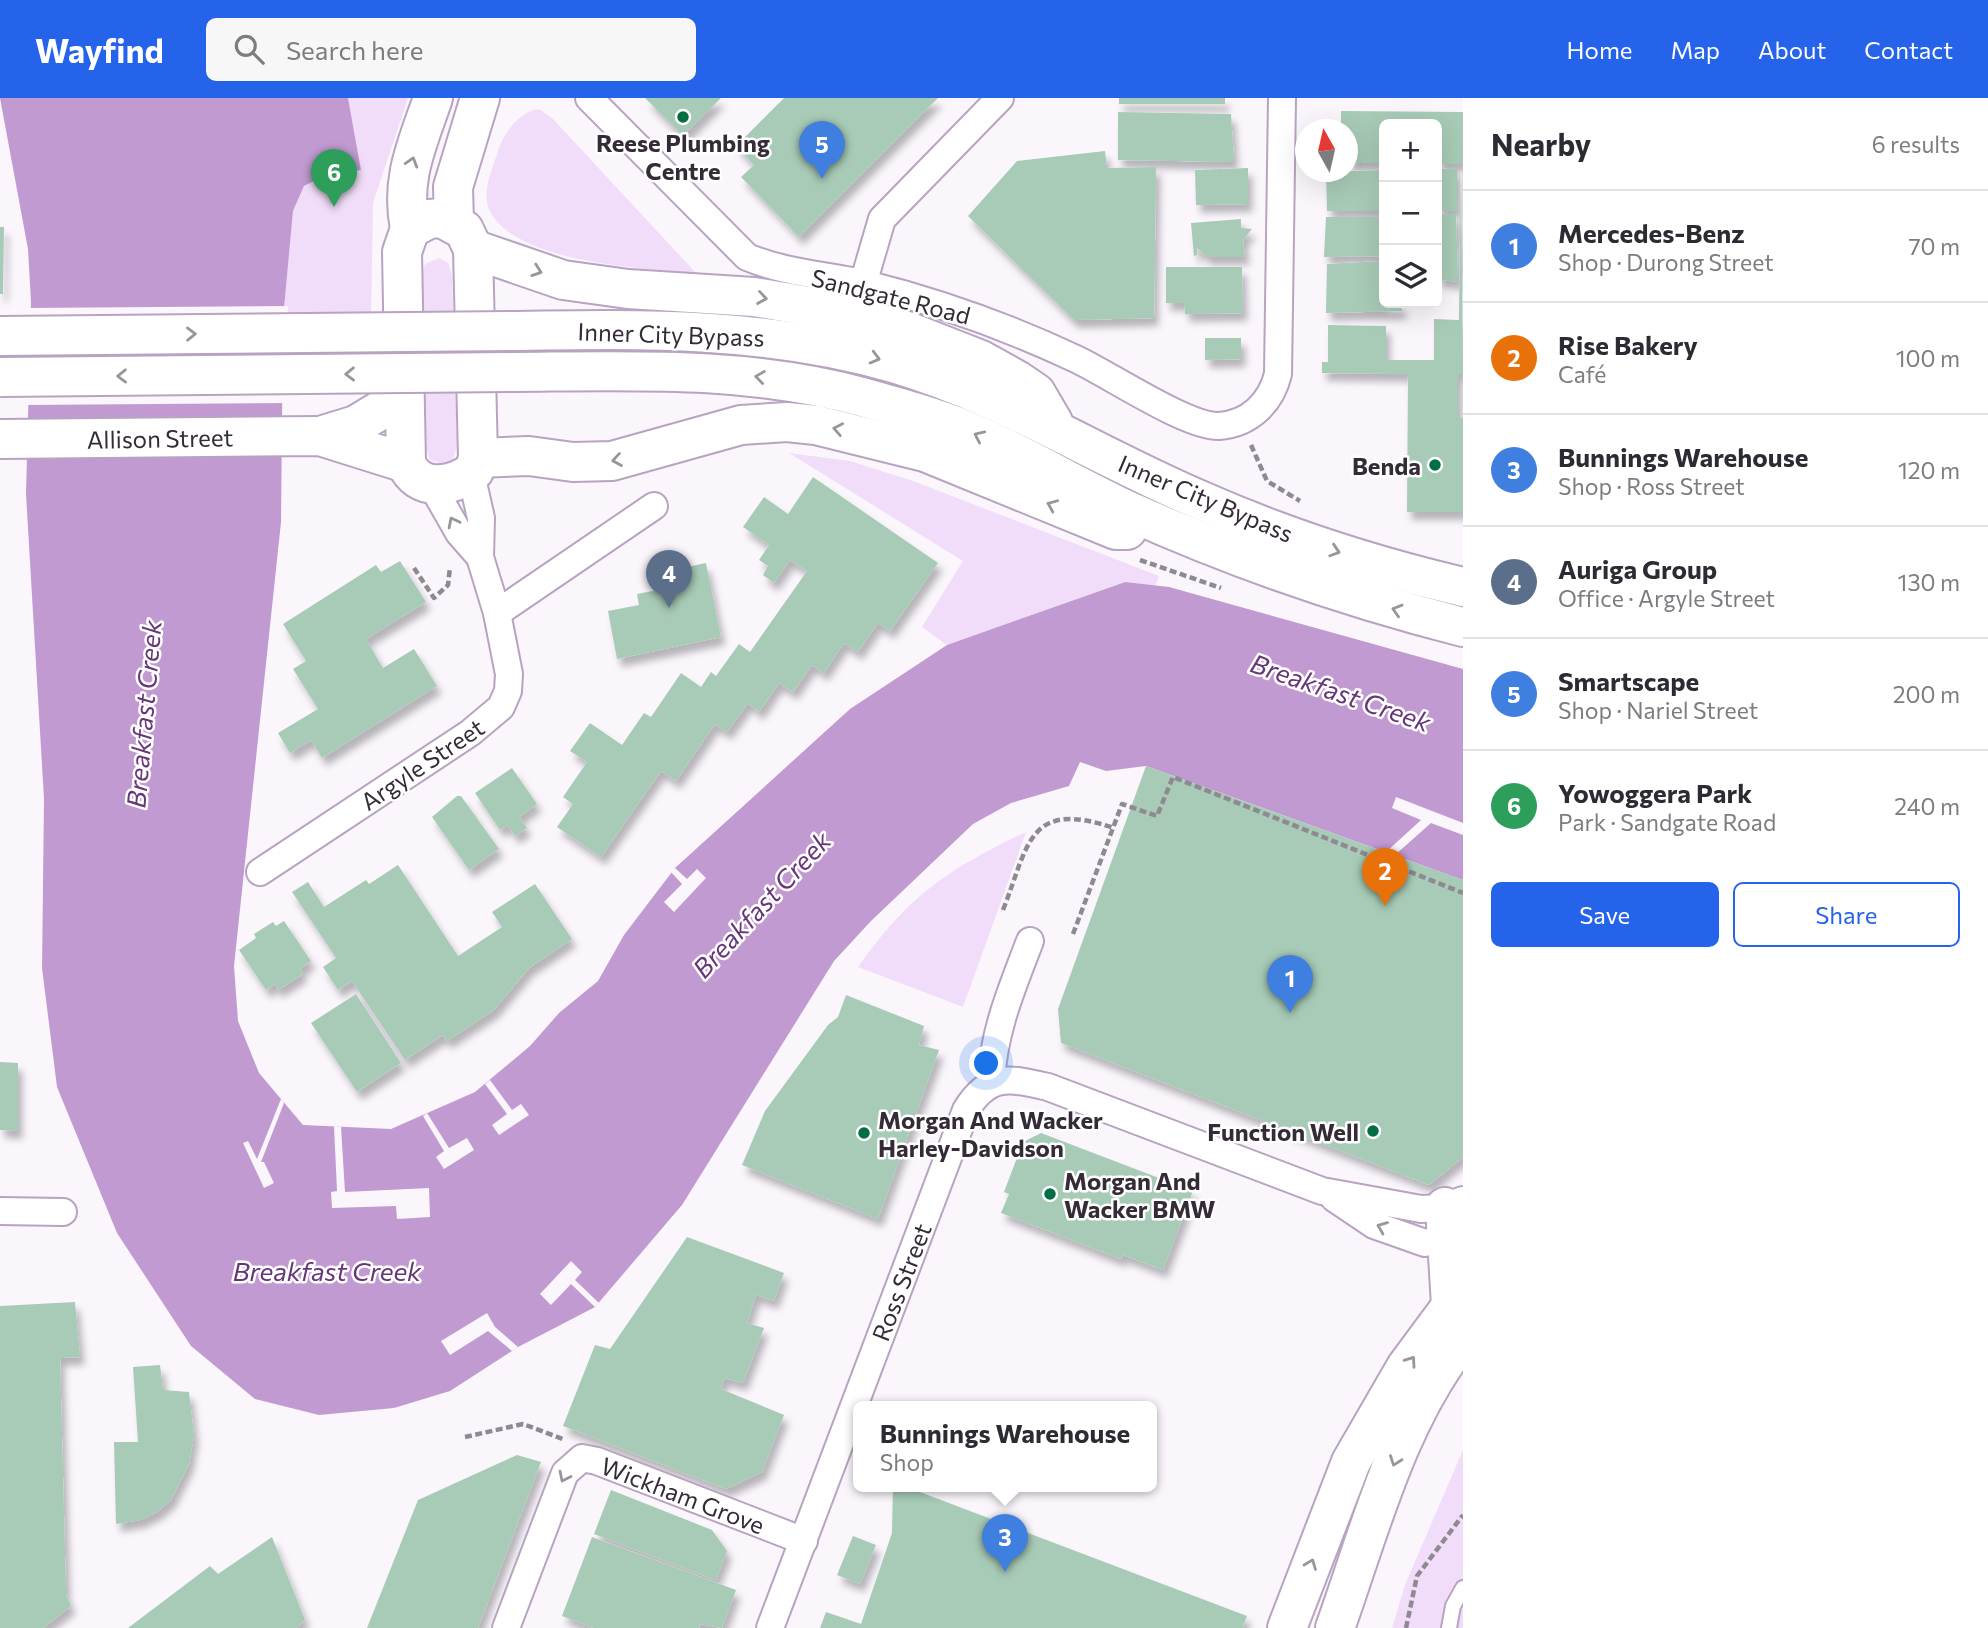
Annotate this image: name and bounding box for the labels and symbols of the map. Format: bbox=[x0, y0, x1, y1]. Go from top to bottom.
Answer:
marker: Reese Plumbing Centre bbox=[675, 109, 691, 125]
north arrow bbox=[1295, 119, 1358, 182]
pin: 5 bbox=[799, 121, 845, 179]
place label: Reese Plumbing Centre bbox=[596, 128, 770, 185]
pin: 6 bbox=[311, 149, 357, 207]
one-way arrow bbox=[403, 157, 418, 169]
street label: Sandgate Road bbox=[809, 262, 973, 330]
one-way arrow bbox=[531, 263, 543, 277]
one-way arrow bbox=[756, 290, 768, 305]
street label: Inner City Bypass bbox=[577, 316, 765, 352]
one-way arrow bbox=[186, 326, 196, 342]
one-way arrow bbox=[869, 350, 881, 364]
one-way arrow bbox=[344, 366, 354, 382]
one-way arrow bbox=[116, 368, 127, 384]
one-way arrow bbox=[754, 370, 766, 385]
street label: Allison Street bbox=[87, 422, 234, 454]
one-way arrow bbox=[832, 422, 844, 437]
one-way arrow bbox=[974, 431, 986, 445]
street label: Inner City Bypass bbox=[1114, 448, 1298, 548]
place label: Benda bbox=[1352, 451, 1421, 480]
one-way arrow bbox=[611, 452, 623, 467]
marker: Benda bbox=[1427, 457, 1443, 473]
one-way arrow bbox=[1047, 499, 1059, 513]
one-way arrow bbox=[448, 517, 462, 529]
one-way arrow bbox=[1329, 542, 1341, 557]
pin: 4 bbox=[646, 550, 692, 608]
one-way arrow bbox=[1391, 603, 1403, 618]
water label: Breakfast Creek bbox=[119, 618, 167, 809]
water label: Breakfast Creek bbox=[1247, 647, 1436, 738]
street label: Argyle Street bbox=[355, 712, 489, 816]
water label: Breakfast Creek bbox=[685, 824, 837, 983]
pin: 2 bbox=[1362, 848, 1408, 906]
pin: 1 bbox=[1267, 955, 1313, 1013]
your location bbox=[969, 1046, 1003, 1080]
place label: Morgan And Wacker Harley-Davidson bbox=[878, 1105, 1103, 1162]
place label: Function Well bbox=[1207, 1117, 1359, 1146]
marker: Function Well bbox=[1365, 1123, 1381, 1139]
marker: Morgan And Wacker Harley-Davidson bbox=[856, 1125, 872, 1141]
place label: Morgan And Wacker BMW bbox=[1064, 1166, 1215, 1223]
marker: Morgan And Wacker BMW bbox=[1042, 1186, 1058, 1202]
street label: Ross Street bbox=[865, 1219, 937, 1345]
one-way arrow bbox=[1377, 1222, 1389, 1236]
water label: Breakfast Creek bbox=[233, 1255, 422, 1286]
one-way arrow bbox=[1403, 1356, 1415, 1369]
street label: Wickham Grove bbox=[597, 1451, 769, 1539]
one-way arrow bbox=[1389, 1455, 1403, 1467]
one-way arrow bbox=[559, 1470, 573, 1482]
pin: 3 bbox=[982, 1514, 1028, 1572]
one-way arrow bbox=[1302, 1559, 1316, 1571]

